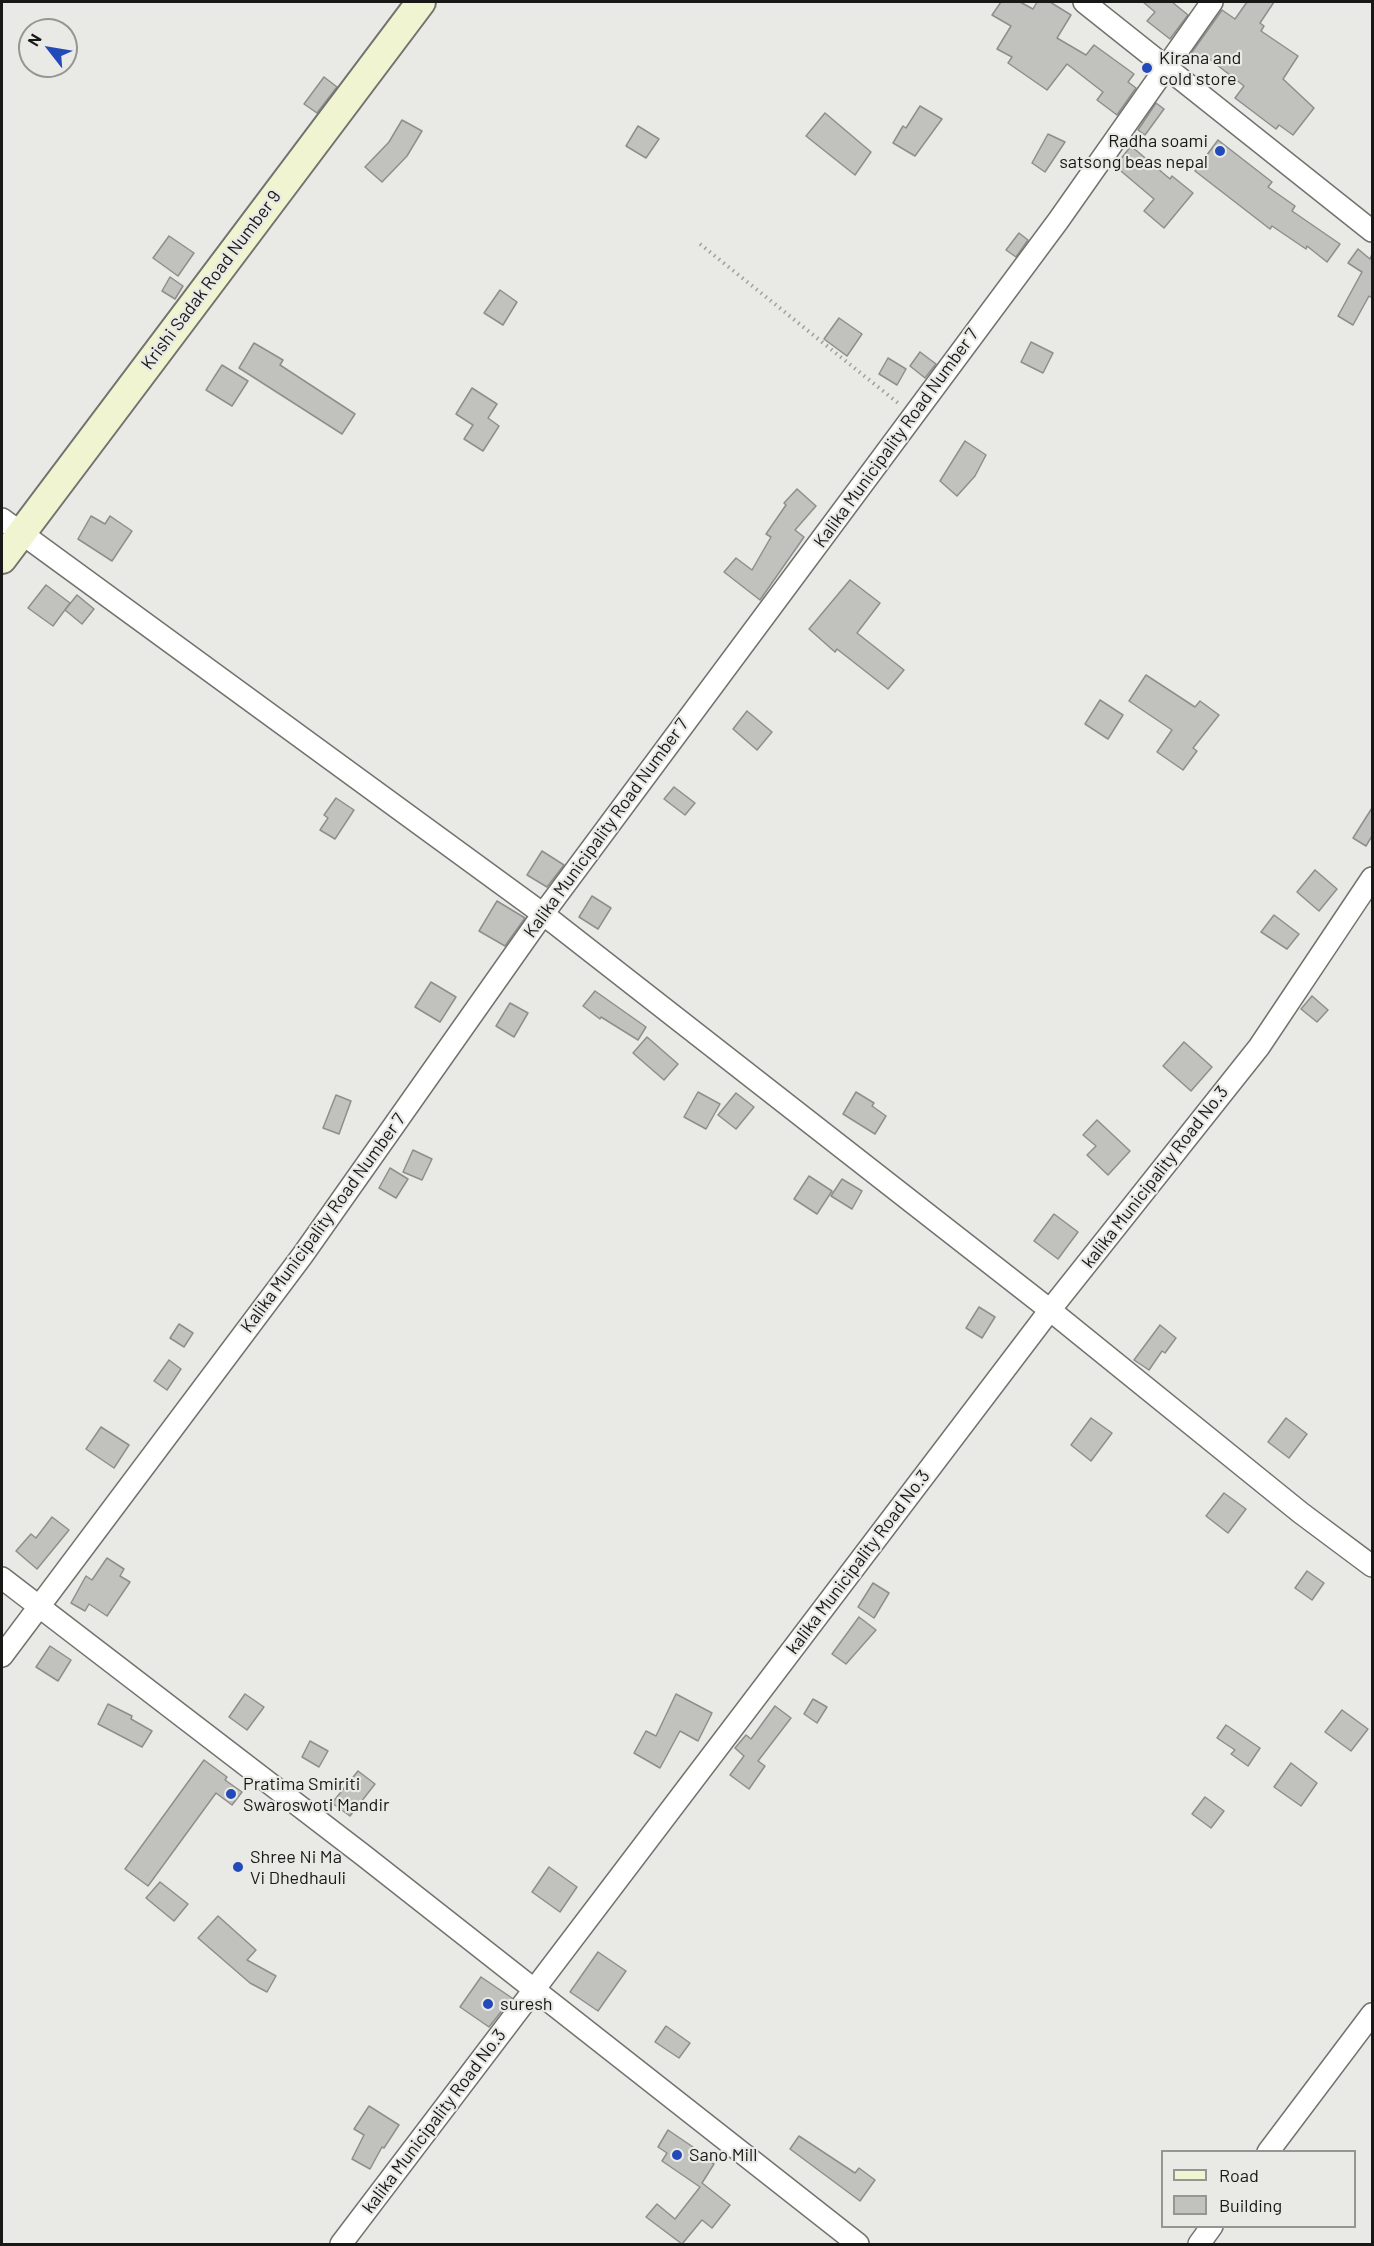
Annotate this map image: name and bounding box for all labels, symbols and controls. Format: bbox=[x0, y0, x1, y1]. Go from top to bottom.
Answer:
north arrow bbox=[18, 18, 78, 78]
text: N bbox=[23, 30, 45, 49]
place label: Kirana and cold store bbox=[1159, 47, 1241, 90]
marker: Kirana and cold store bbox=[1140, 61, 1154, 75]
place label: Radha soami satsong beas nepal bbox=[1059, 130, 1208, 172]
marker: Radha soami satsong beas nepal bbox=[1213, 144, 1227, 158]
street label: Krishi Sadak Road Number 9 bbox=[137, 186, 285, 374]
street label: Kalika Municipality Road Number 7 bbox=[809, 324, 983, 552]
street label: Kalika Municipality Road Number 7 bbox=[519, 714, 693, 942]
street label: kalika Municipality Road No.3 bbox=[1077, 1082, 1233, 1272]
street label: Kalika Municipality Road Number 7 bbox=[236, 1109, 410, 1337]
street label: kalika Municipality Road No.3 bbox=[782, 1466, 934, 1658]
place label: Pratima Smiriti Swaroswoti Mandir bbox=[243, 1773, 390, 1816]
marker: Pratima Smiriti Swaroswoti Mandir bbox=[224, 1787, 238, 1801]
place label: Shree Ni Ma Vi Dhedhauli bbox=[250, 1846, 346, 1888]
marker: Shree Ni Ma Vi Dhedhauli bbox=[231, 1860, 245, 1874]
place label: suresh bbox=[500, 1993, 553, 2015]
marker: suresh bbox=[481, 1997, 495, 2011]
street label: kalika Municipality Road No.3 bbox=[358, 2025, 510, 2217]
place label: Sano Mill bbox=[689, 2144, 757, 2166]
marker: Sano Mill bbox=[670, 2148, 684, 2162]
legend bbox=[1161, 2150, 1356, 2228]
text: Road bbox=[1219, 2164, 1259, 2186]
text: Building bbox=[1219, 2194, 1282, 2216]

